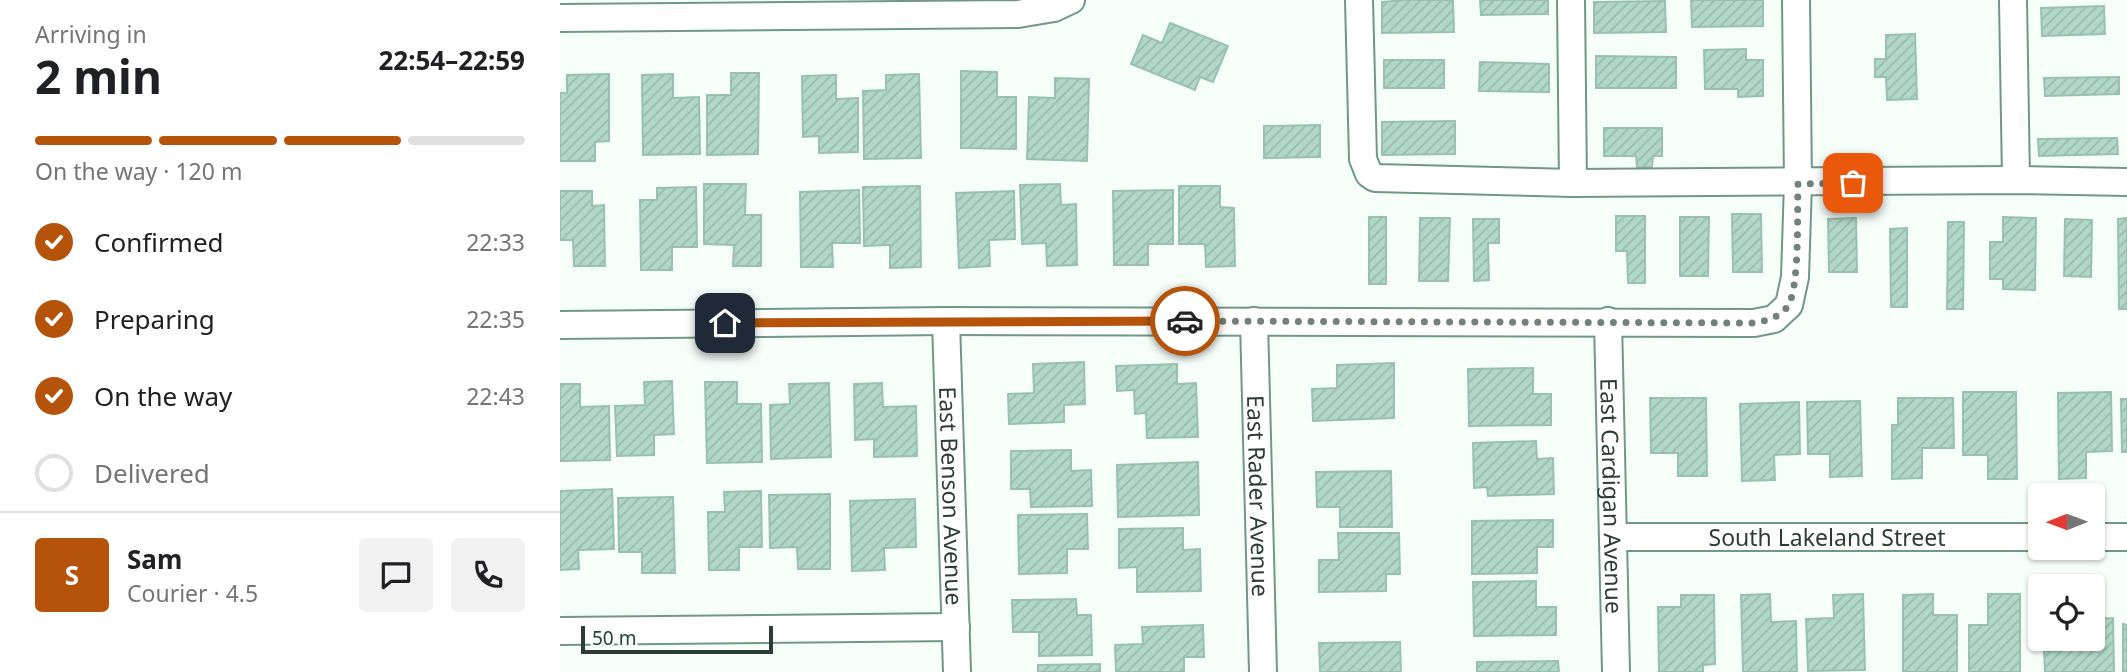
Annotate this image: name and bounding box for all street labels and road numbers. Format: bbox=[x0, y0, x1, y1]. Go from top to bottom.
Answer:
street label: East Cardigan Avenue bbox=[1593, 378, 1631, 614]
street label: East Benson Avenue bbox=[932, 386, 971, 606]
street label: East Rader Avenue bbox=[1240, 395, 1277, 597]
street label: South Lakeland Street bbox=[1708, 521, 1946, 553]

